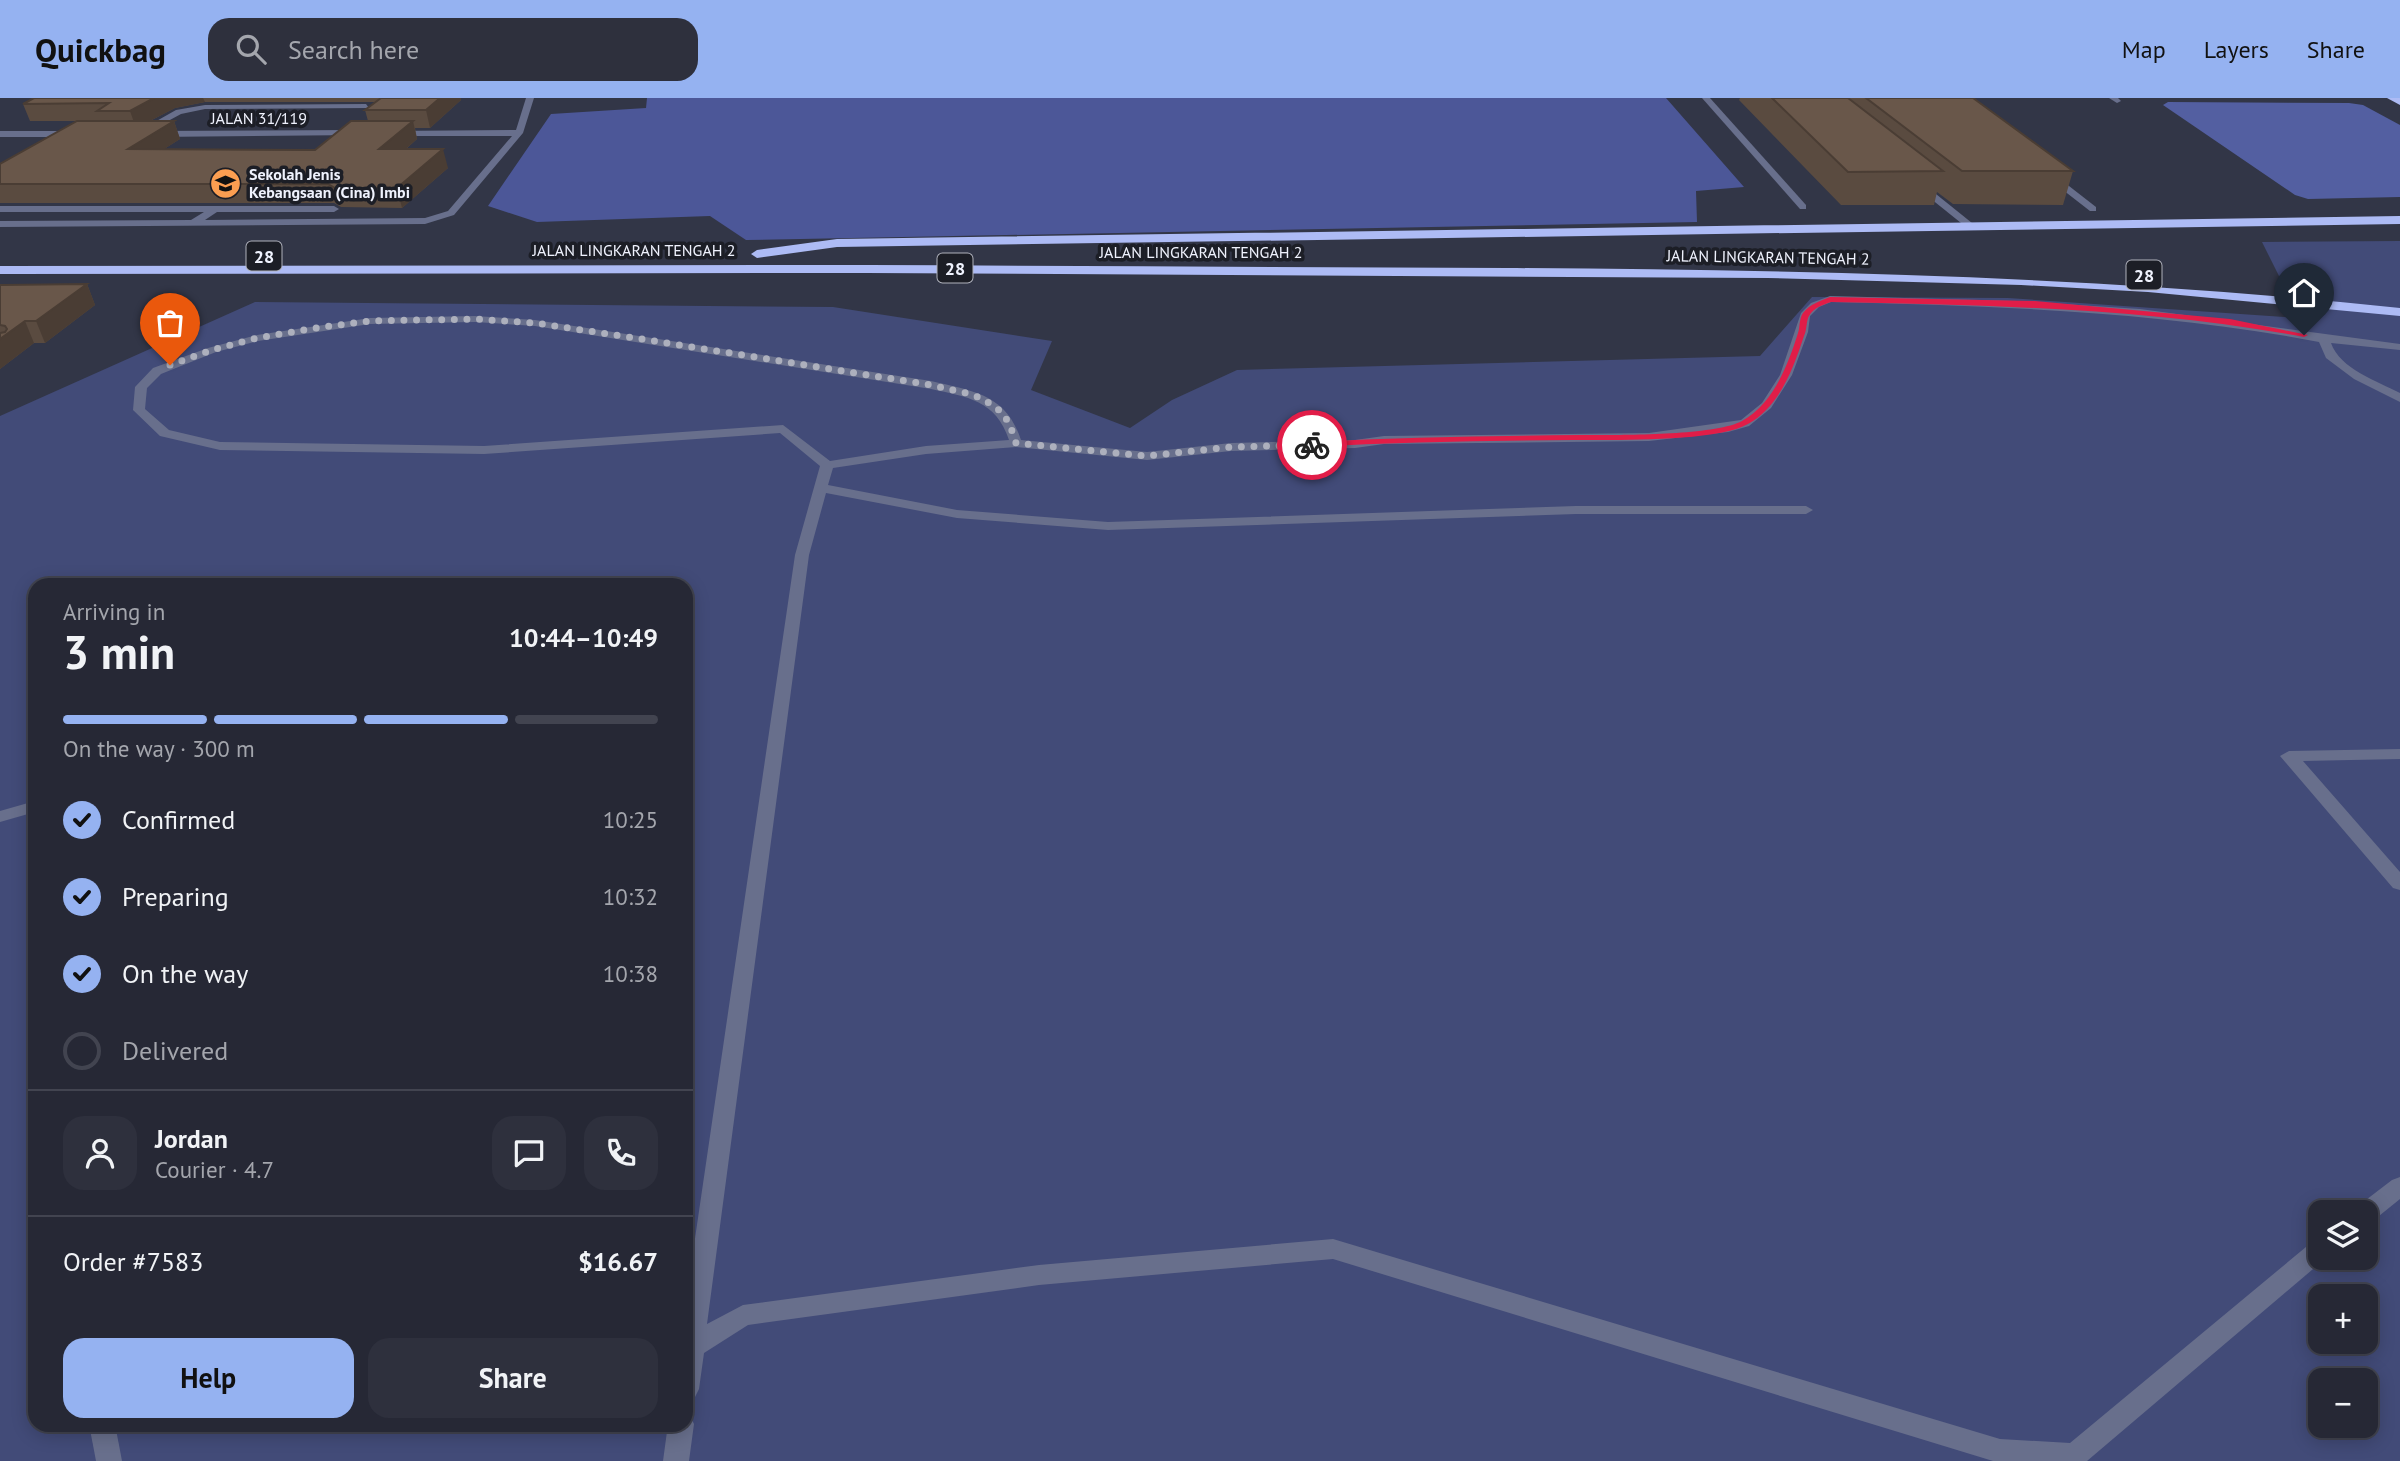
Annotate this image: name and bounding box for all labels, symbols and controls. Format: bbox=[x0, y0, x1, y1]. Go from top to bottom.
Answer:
search box bbox=[208, 18, 698, 81]
text: Quickbag bbox=[35, 28, 166, 71]
icon: search bbox=[232, 30, 270, 68]
text: Search here bbox=[288, 33, 419, 66]
text: Map bbox=[2122, 34, 2166, 65]
text: Layers bbox=[2204, 34, 2269, 65]
text: Share bbox=[2307, 34, 2365, 65]
street label: JALAN 31/119 bbox=[210, 108, 307, 128]
place label: Sekolah Jenis Kebangsaan (Cina) Imbi bbox=[249, 164, 410, 202]
school or university icon: Sekolah Jenis Kebangsaan (Cina) Imbi bbox=[209, 166, 243, 200]
street label: JALAN LINGKARAN TENGAH 2 bbox=[531, 240, 736, 260]
road number: 28 bbox=[246, 242, 282, 271]
street label: JALAN LINGKARAN TENGAH 2 bbox=[1098, 242, 1303, 262]
street label: JALAN LINGKARAN TENGAH 2 bbox=[1665, 245, 1870, 269]
road number: 28 bbox=[937, 253, 972, 282]
road number: 28 bbox=[2126, 260, 2162, 290]
pin bbox=[2274, 263, 2334, 335]
icon: home bbox=[2285, 274, 2323, 312]
pin bbox=[140, 293, 200, 365]
icon: bag bbox=[151, 304, 189, 342]
courier bbox=[1277, 410, 1347, 480]
icon: bike bbox=[1293, 426, 1331, 464]
text: Arriving in bbox=[63, 597, 165, 626]
text: 10:44–10:49 bbox=[509, 621, 658, 654]
text: 3 min bbox=[63, 622, 175, 682]
text: On the way · 300 m bbox=[63, 734, 255, 763]
icon: check bbox=[63, 801, 101, 839]
text: Confirmed bbox=[122, 803, 235, 836]
text: 10:25 bbox=[603, 805, 658, 834]
icon: check bbox=[63, 878, 101, 916]
text: Preparing bbox=[122, 880, 229, 913]
text: 10:32 bbox=[603, 882, 658, 911]
icon: check bbox=[63, 955, 101, 993]
text: On the way bbox=[122, 957, 248, 990]
text: 10:38 bbox=[603, 959, 658, 988]
text: Delivered bbox=[122, 1034, 228, 1067]
button: person bbox=[63, 1116, 137, 1190]
button: chat bbox=[492, 1116, 566, 1190]
button: phone bbox=[584, 1116, 658, 1190]
text: Jordan bbox=[155, 1122, 228, 1155]
text: Courier · 4.7 bbox=[155, 1155, 274, 1184]
map controls bbox=[2308, 1200, 2378, 1438]
button: layers bbox=[2308, 1200, 2378, 1270]
text: Order #7583 bbox=[63, 1245, 203, 1278]
text: $16.67 bbox=[578, 1245, 658, 1278]
button: + bbox=[2308, 1284, 2378, 1354]
button: Help bbox=[63, 1338, 354, 1418]
button: Share bbox=[368, 1338, 658, 1418]
button: − bbox=[2308, 1368, 2378, 1438]

